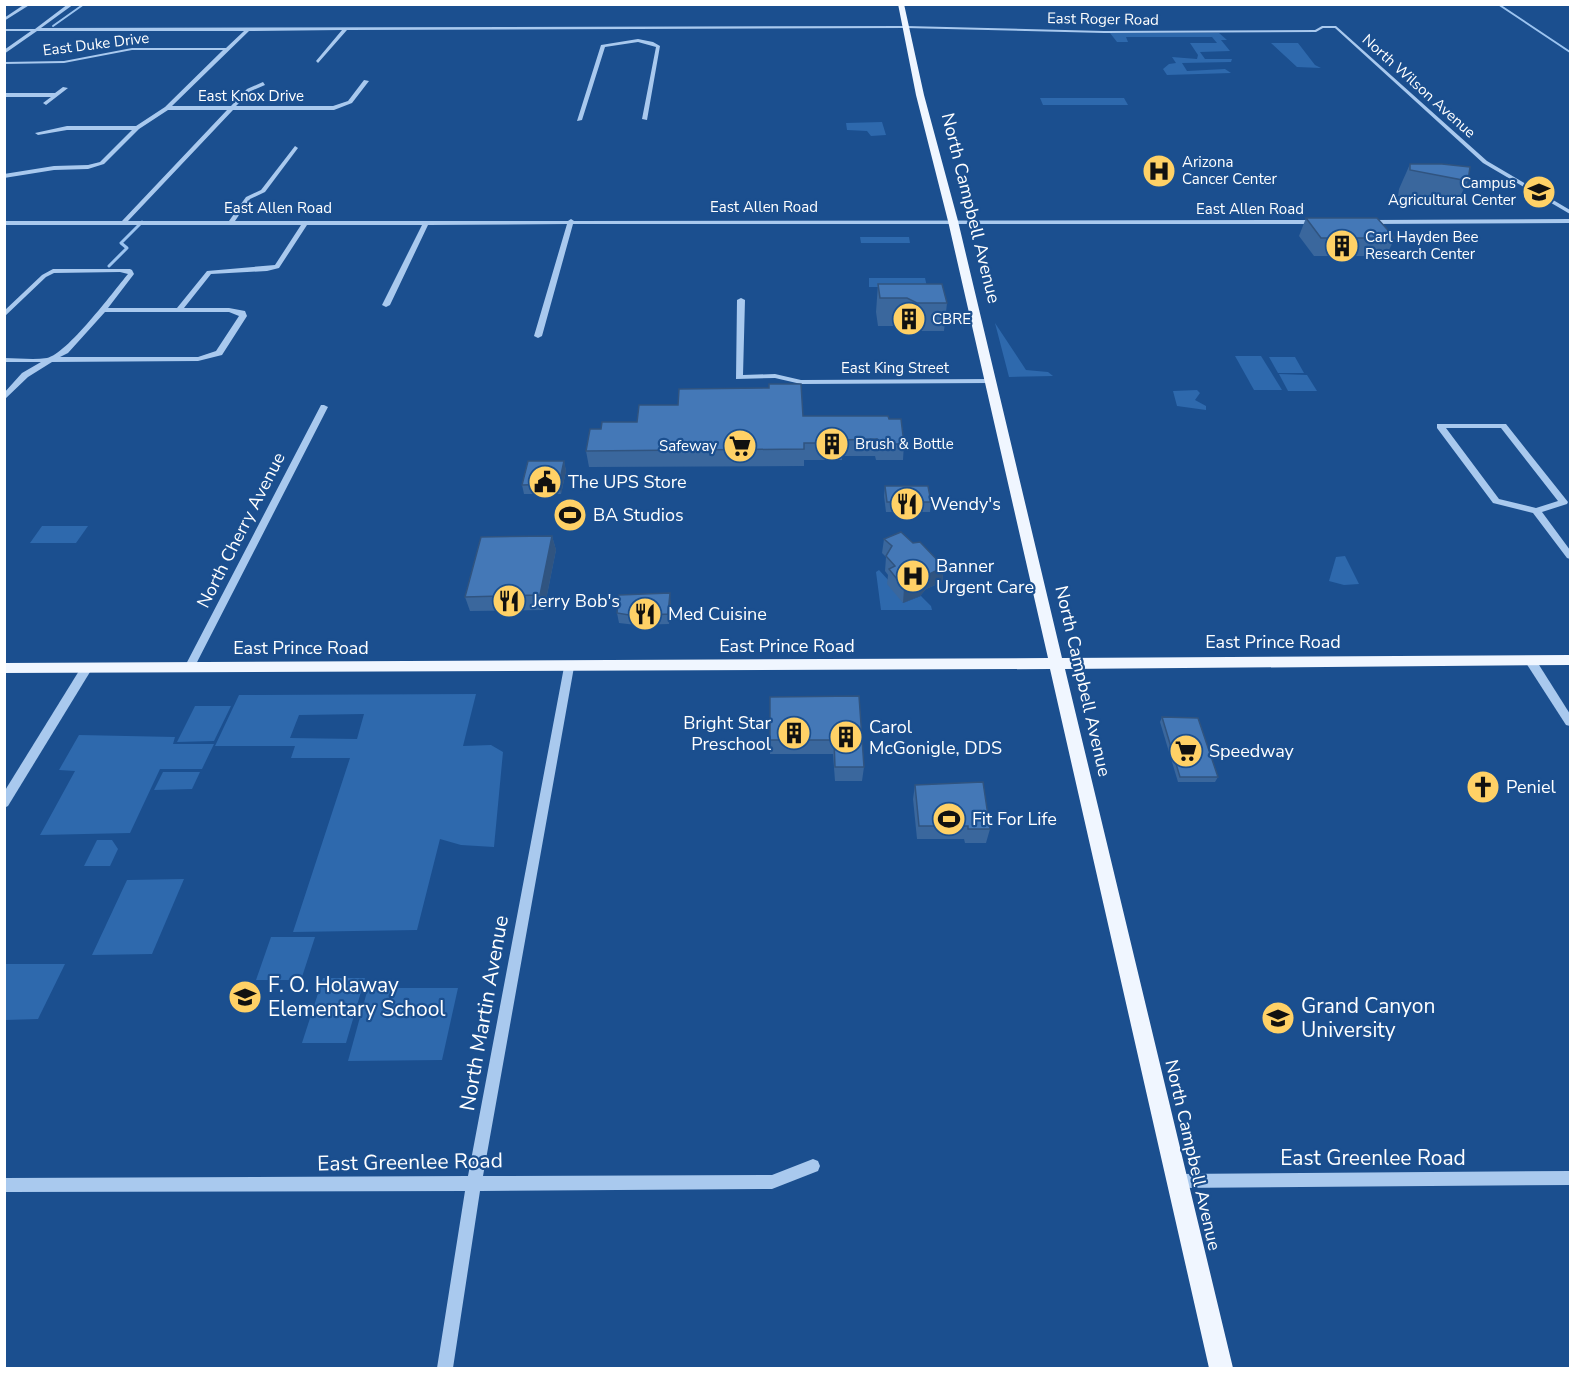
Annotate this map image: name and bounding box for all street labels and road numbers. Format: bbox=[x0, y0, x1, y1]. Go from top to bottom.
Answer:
street label: East Roger Road bbox=[1047, 8, 1159, 30]
street label: East Duke Drive bbox=[42, 28, 150, 60]
street label: North Wilson Avenue bbox=[1358, 30, 1480, 142]
street label: East Knox Drive bbox=[198, 86, 304, 106]
street label: North Campbell Avenue bbox=[936, 110, 1006, 306]
street label: East Allen Road bbox=[710, 197, 818, 217]
street label: East Allen Road bbox=[224, 198, 332, 218]
street label: East Allen Road bbox=[1196, 199, 1304, 219]
street label: East King Street bbox=[841, 358, 950, 378]
street label: North Cherry Avenue bbox=[191, 448, 291, 612]
street label: North Campbell Avenue bbox=[1049, 583, 1117, 779]
street label: East Prince Road bbox=[1205, 630, 1341, 654]
street label: East Prince Road bbox=[719, 634, 855, 658]
street label: East Prince Road bbox=[233, 636, 369, 660]
street label: North Martin Avenue bbox=[453, 913, 515, 1113]
street label: North Campbell Avenue bbox=[1159, 1057, 1227, 1253]
street label: East Greenlee Road bbox=[1280, 1144, 1466, 1172]
street label: East Greenlee Road bbox=[317, 1146, 503, 1178]

